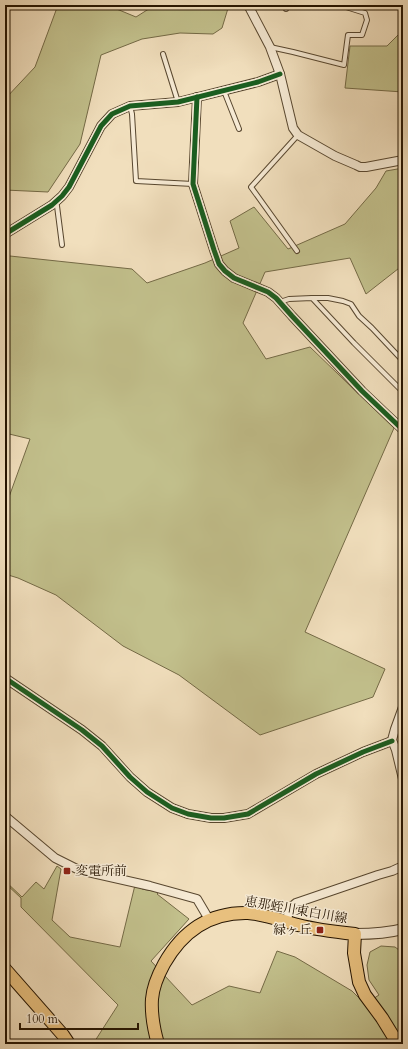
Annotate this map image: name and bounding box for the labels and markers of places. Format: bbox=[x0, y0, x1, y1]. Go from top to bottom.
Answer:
place label: 変電所前 bbox=[75, 862, 127, 880]
marker: 変電所前 bbox=[62, 866, 72, 876]
place label: 緑ヶ丘 bbox=[273, 921, 312, 939]
marker: 緑ヶ丘 bbox=[315, 925, 325, 935]

